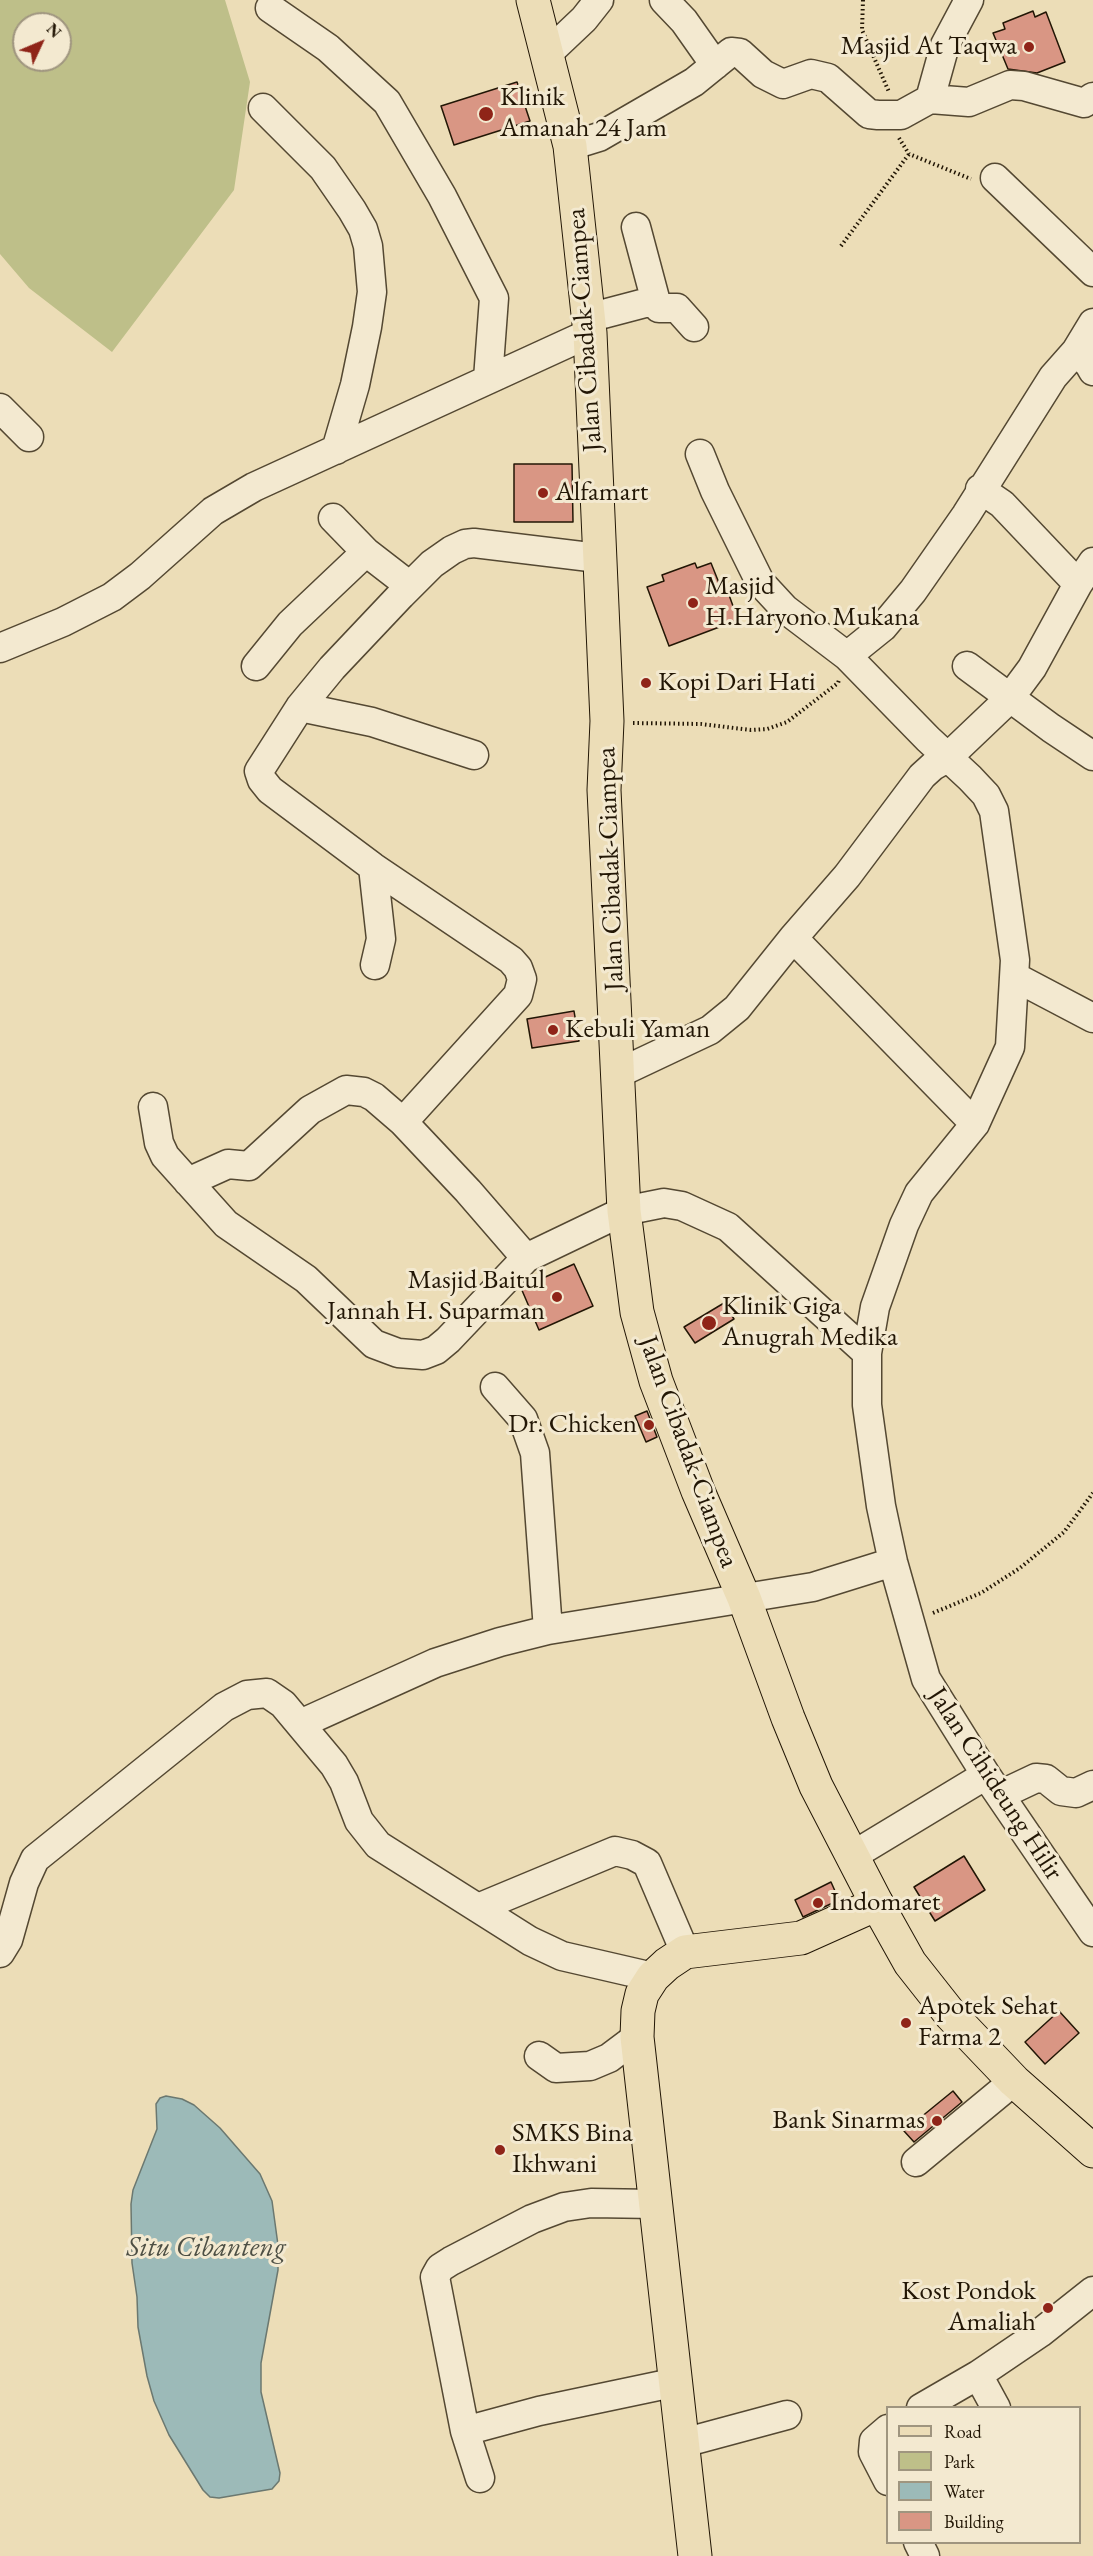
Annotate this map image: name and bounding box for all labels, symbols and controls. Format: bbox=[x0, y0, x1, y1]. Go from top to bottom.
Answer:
north arrow bbox=[12, 12, 72, 72]
text: N bbox=[42, 19, 66, 42]
place label: Masjid At Taqwa bbox=[840, 31, 1017, 63]
marker: Masjid At Taqwa bbox=[1022, 40, 1036, 54]
place label: Klinik Amanah 24 Jam bbox=[500, 82, 667, 145]
marker: Klinik Amanah 24 Jam bbox=[477, 105, 495, 123]
street label: Jalan Cibadak-Ciampea bbox=[560, 207, 610, 453]
place label: Alfamart bbox=[555, 477, 648, 509]
marker: Alfamart bbox=[536, 486, 550, 500]
place label: Masjid H.Haryono Mukana bbox=[705, 571, 919, 634]
marker: Masjid H.Haryono Mukana bbox=[686, 596, 700, 610]
place label: Kopi Dari Hati bbox=[658, 667, 816, 699]
marker: Kopi Dari Hati bbox=[639, 676, 653, 690]
street label: Jalan Cibadak-Ciampea bbox=[591, 746, 631, 992]
place label: Kebuli Yaman bbox=[565, 1014, 710, 1046]
marker: Kebuli Yaman bbox=[546, 1023, 560, 1037]
place label: Masjid Baitul Jannah H. Suparman bbox=[327, 1265, 545, 1328]
marker: Masjid Baitul Jannah H. Suparman bbox=[550, 1290, 564, 1304]
place label: Klinik Giga Anugrah Medika bbox=[722, 1291, 898, 1354]
marker: Klinik Giga Anugrah Medika bbox=[700, 1314, 718, 1332]
street label: Jalan Cibadak-Ciampea bbox=[631, 1332, 745, 1572]
place label: Dr. Chicken bbox=[508, 1409, 637, 1441]
marker: Dr. Chicken bbox=[642, 1418, 656, 1432]
street label: Jalan Cihideung Hilir bbox=[921, 1681, 1069, 1887]
place label: Indomaret bbox=[830, 1887, 940, 1919]
marker: Indomaret bbox=[811, 1896, 825, 1910]
place label: Apotek Sehat Farma 2 bbox=[918, 1991, 1057, 2054]
marker: Apotek Sehat Farma 2 bbox=[899, 2016, 913, 2030]
place label: Bank Sinarmas bbox=[772, 2105, 925, 2137]
marker: Bank Sinarmas bbox=[930, 2114, 944, 2128]
place label: SMKS Bina Ikhwani bbox=[512, 2118, 633, 2181]
marker: SMKS Bina Ikhwani bbox=[493, 2143, 507, 2157]
water label: Situ Cibanteng bbox=[126, 2231, 286, 2265]
place label: Kost Pondok Amaliah bbox=[901, 2276, 1036, 2339]
marker: Kost Pondok Amaliah bbox=[1041, 2301, 1055, 2315]
legend bbox=[886, 2406, 1081, 2544]
text: Road bbox=[944, 2420, 982, 2443]
text: Park bbox=[944, 2450, 975, 2473]
text: Water bbox=[944, 2480, 985, 2503]
text: Building bbox=[944, 2510, 1004, 2533]

